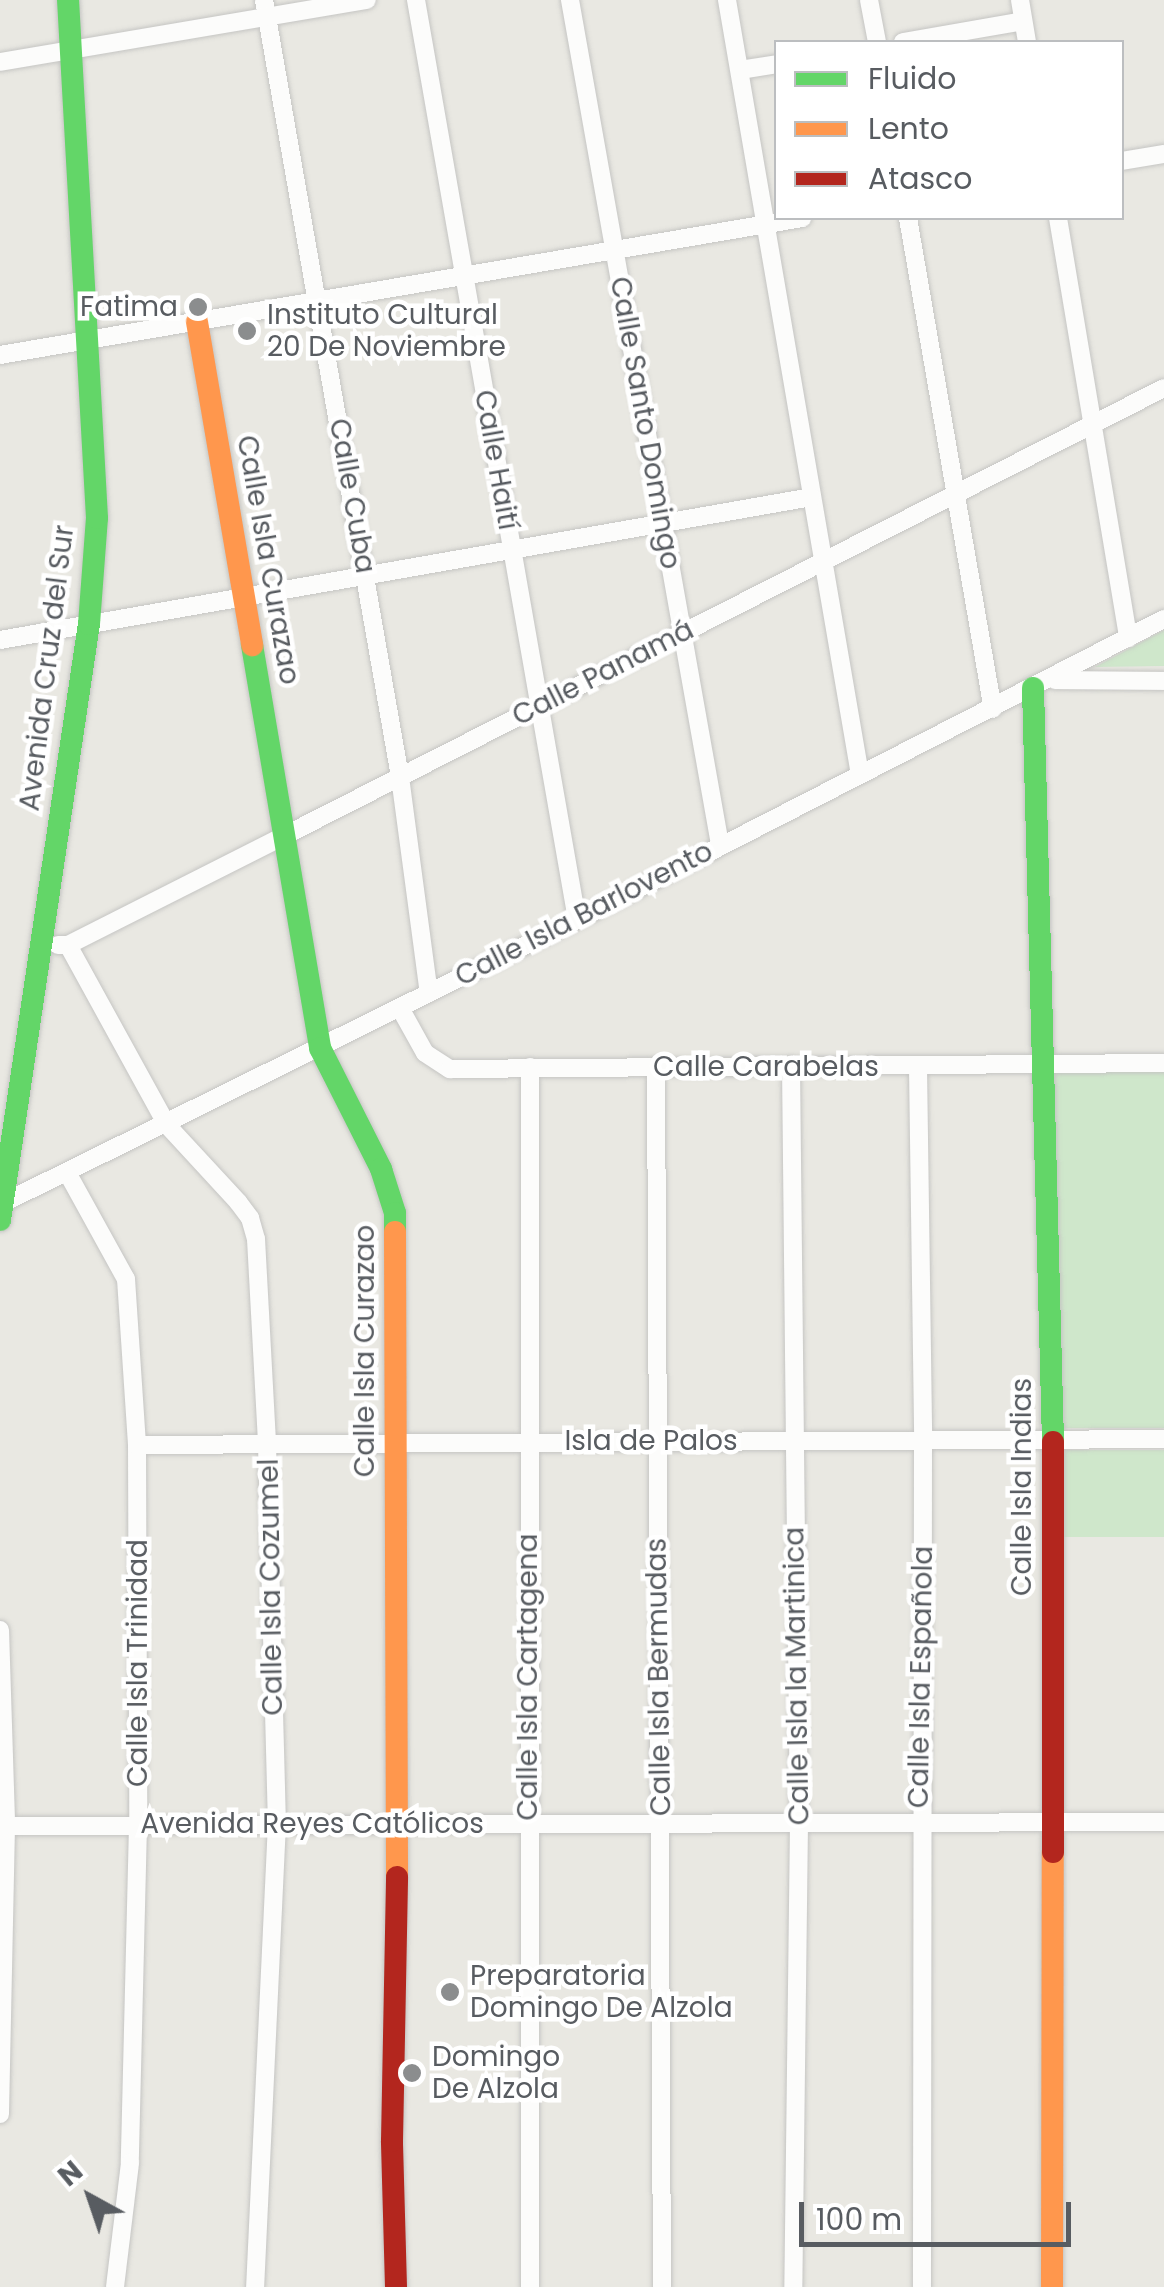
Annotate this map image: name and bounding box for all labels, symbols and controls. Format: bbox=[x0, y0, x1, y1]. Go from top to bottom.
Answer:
legend bbox=[774, 40, 1124, 220]
text: Fluido bbox=[868, 57, 957, 100]
text: Lento bbox=[868, 107, 949, 150]
text: Atasco bbox=[868, 157, 973, 200]
street label: Calle Santo Domingo bbox=[603, 274, 687, 572]
place label: Fatima bbox=[80, 290, 178, 324]
marker: Fatima bbox=[187, 296, 209, 318]
place label: Instituto Cultural 20 De Noviembre bbox=[267, 298, 506, 364]
marker: Instituto Cultural 20 De Noviembre bbox=[236, 320, 258, 342]
street label: Calle Haití bbox=[467, 387, 525, 533]
street label: Calle Cuba bbox=[322, 416, 382, 576]
street label: Calle Isla Curazao bbox=[230, 433, 306, 687]
street label: Avenida Cruz del Sur bbox=[13, 523, 81, 813]
street label: Calle Panamá bbox=[507, 613, 699, 733]
street label: Calle Isla Barlovento bbox=[450, 834, 718, 994]
street label: Calle Carabelas bbox=[653, 1050, 879, 1084]
street label: Calle Isla Curazao bbox=[348, 1225, 382, 1477]
street label: Calle Isla Indias bbox=[1005, 1378, 1039, 1596]
street label: Isla de Palos bbox=[564, 1424, 738, 1458]
street label: Calle Isla Cozumel bbox=[252, 1458, 290, 1716]
street label: Calle Isla la Martinica bbox=[778, 1526, 816, 1826]
street label: Calle Isla Cartagena bbox=[511, 1533, 545, 1821]
street label: Calle Isla Bermudas bbox=[640, 1538, 678, 1816]
street label: Calle Isla Trinidad bbox=[121, 1539, 155, 1787]
street label: Calle Isla Española bbox=[902, 1546, 940, 1808]
street label: Avenida Reyes Católicos bbox=[140, 1807, 484, 1841]
place label: Preparatoria Domingo De Alzola bbox=[470, 1959, 733, 2025]
marker: Preparatoria Domingo De Alzola bbox=[439, 1981, 461, 2003]
place label: Domingo De Alzola bbox=[432, 2040, 560, 2106]
marker: Domingo De Alzola bbox=[401, 2062, 423, 2084]
north arrow bbox=[40, 2147, 140, 2247]
text: N bbox=[50, 2152, 91, 2195]
scale bar bbox=[804, 2182, 1076, 2244]
text: 100 m bbox=[816, 2198, 902, 2241]

